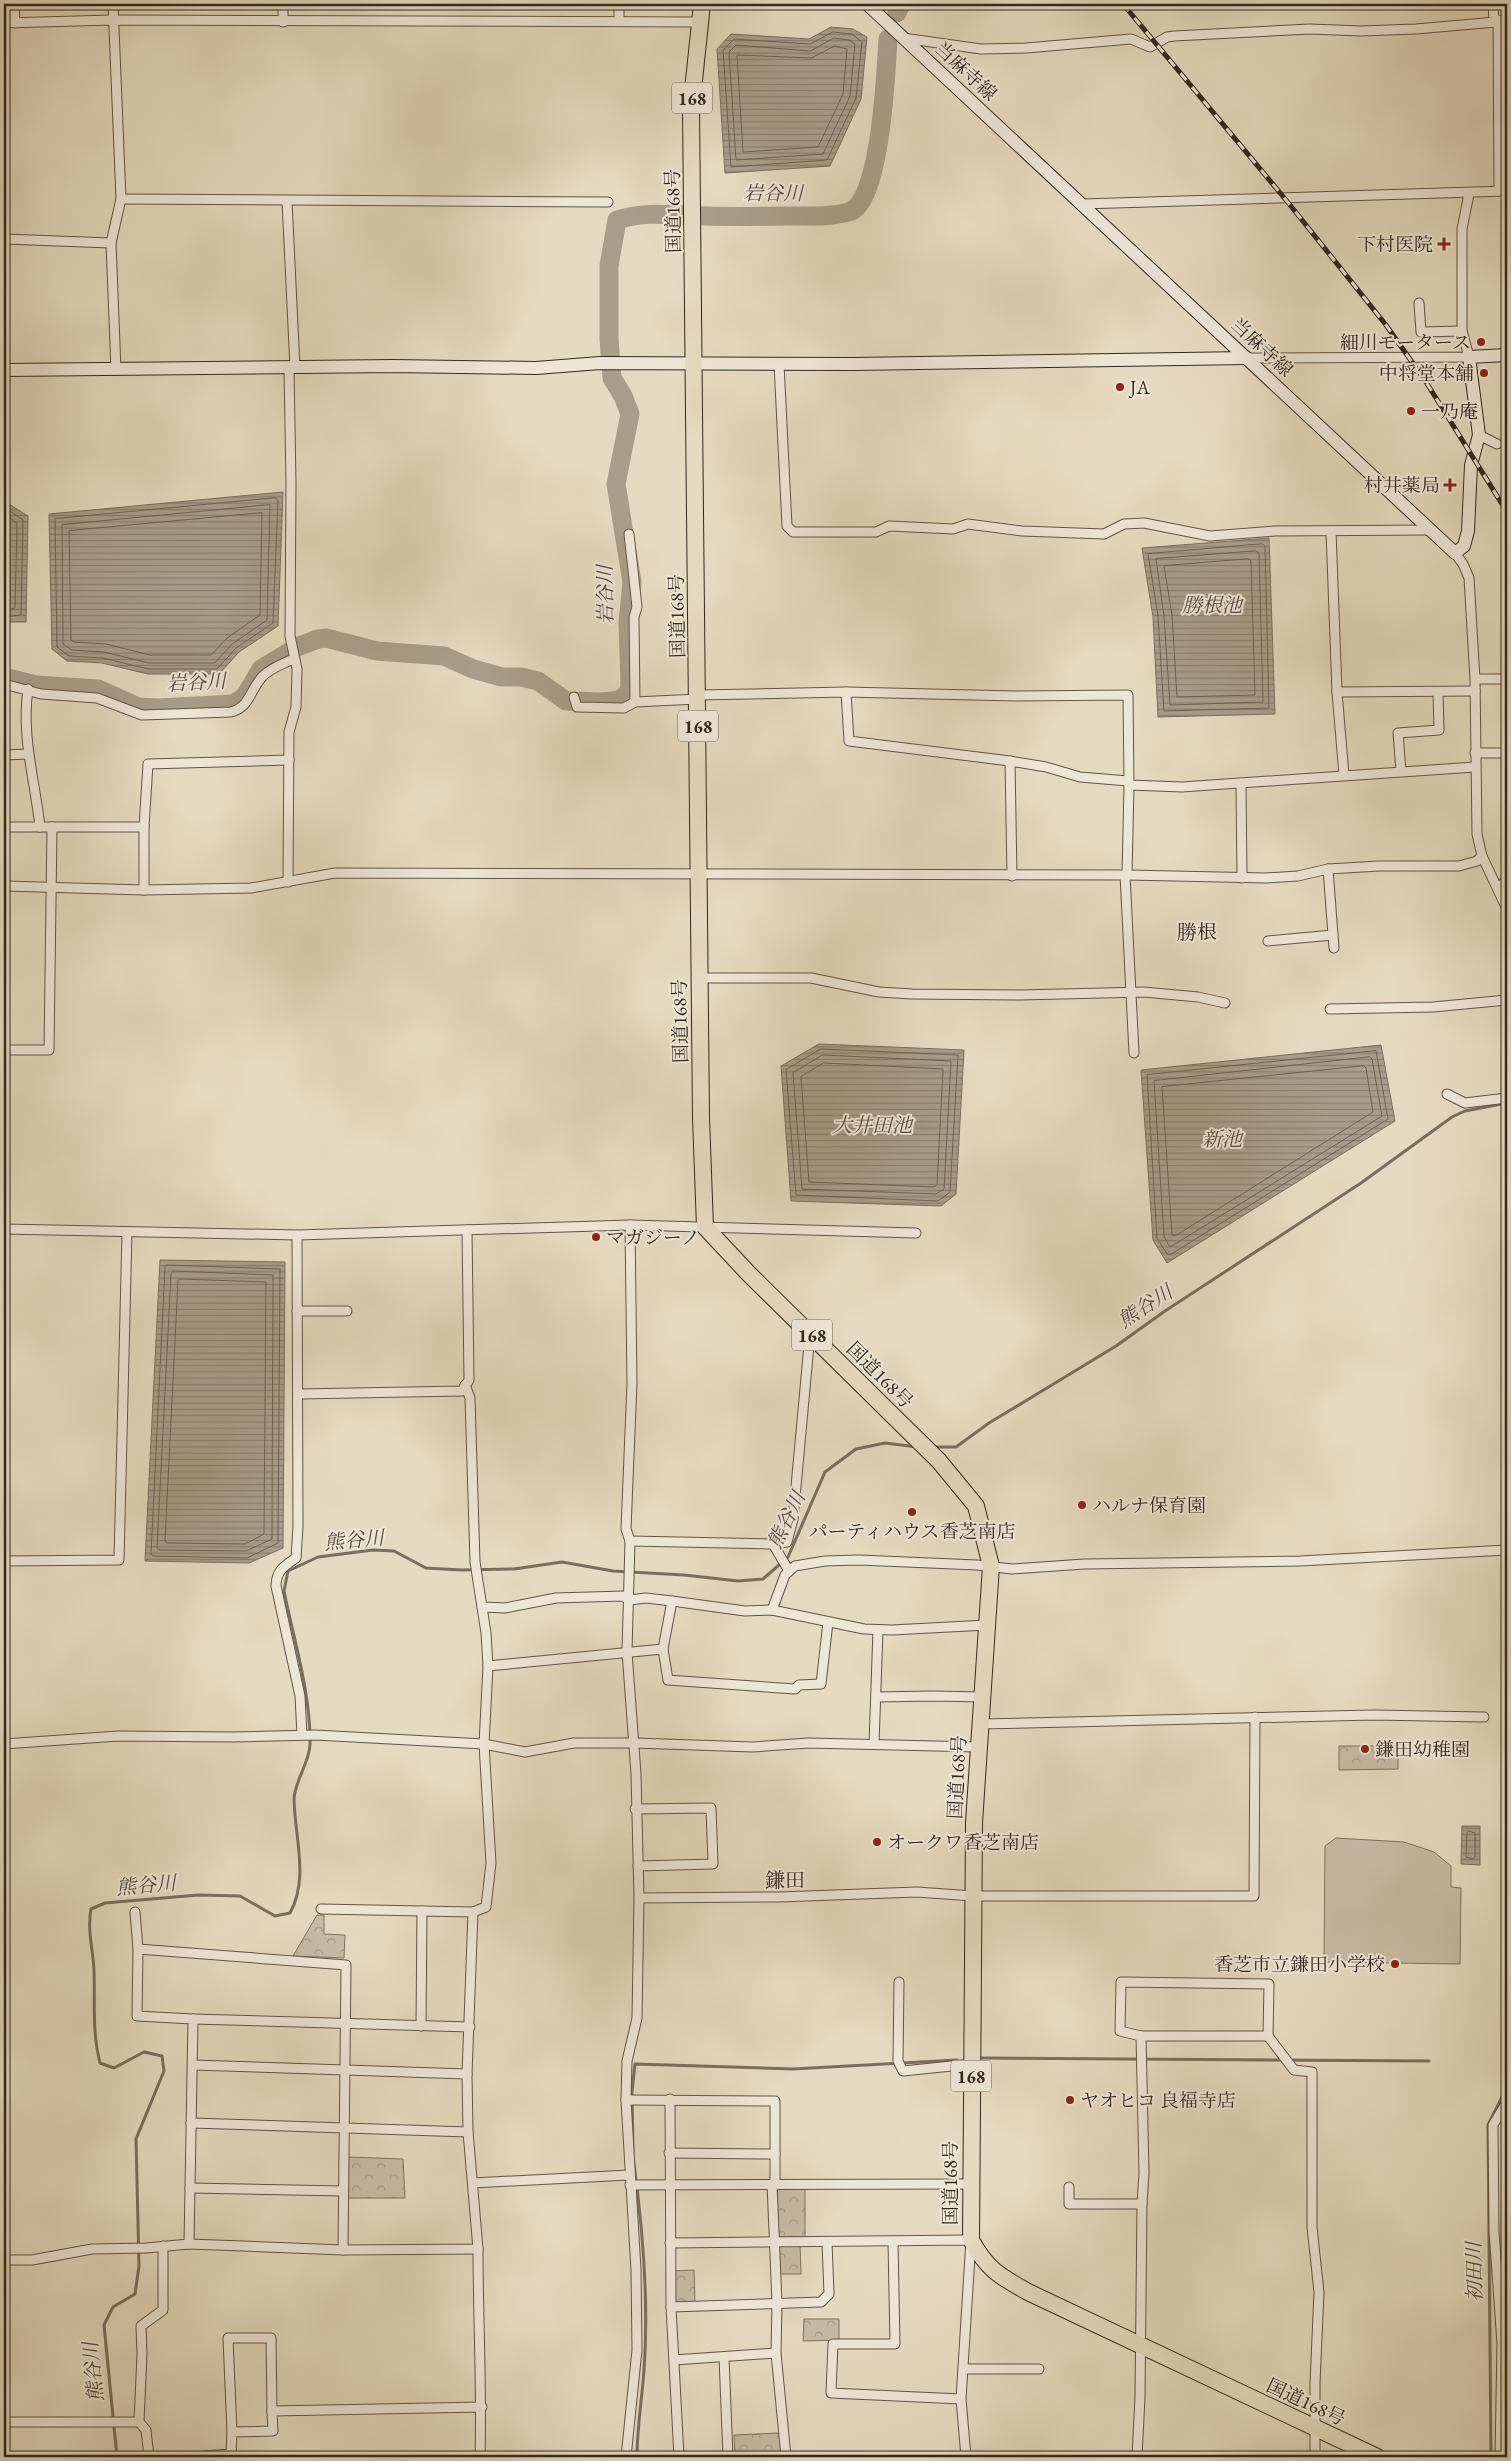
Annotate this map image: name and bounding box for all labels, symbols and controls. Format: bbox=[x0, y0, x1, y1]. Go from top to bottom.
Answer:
street label: 当麻寺線 bbox=[930, 36, 1002, 106]
road number: 168 bbox=[672, 82, 712, 114]
street label: 国道168号 bbox=[660, 169, 686, 253]
water label: 岩谷川 bbox=[743, 180, 805, 206]
place label: 下村医院 bbox=[1357, 232, 1433, 257]
marker: 下村医院 bbox=[1437, 237, 1451, 251]
street label: 当麻寺線 bbox=[1226, 312, 1298, 382]
place label: 細川モータース bbox=[1340, 330, 1471, 355]
marker: 細川モータース bbox=[1475, 336, 1487, 348]
place label: 中将堂本舗 bbox=[1379, 361, 1474, 386]
marker: 中将堂本舗 bbox=[1478, 367, 1490, 379]
place label: JA bbox=[1128, 375, 1150, 400]
marker: JA bbox=[1114, 381, 1126, 393]
place label: 一乃庵 bbox=[1421, 399, 1478, 424]
marker: 一乃庵 bbox=[1405, 405, 1417, 417]
place label: 村井薬局 bbox=[1364, 473, 1440, 498]
marker: 村井薬局 bbox=[1444, 479, 1456, 491]
water label: 岩谷川 bbox=[591, 563, 619, 625]
street label: 国道168号 bbox=[664, 574, 690, 658]
water label: 勝根池 bbox=[1182, 592, 1244, 618]
water label: 岩谷川 bbox=[165, 667, 229, 697]
road number: 168 bbox=[678, 710, 718, 741]
district label: 勝根 bbox=[1177, 919, 1217, 945]
street label: 国道168号 bbox=[667, 979, 693, 1063]
water label: 大井田池 bbox=[832, 1112, 914, 1138]
water label: 新池 bbox=[1202, 1126, 1244, 1152]
place label: マガジーノ bbox=[606, 1225, 701, 1250]
marker: マガジーノ bbox=[590, 1231, 602, 1243]
water label: 熊谷川 bbox=[1113, 1278, 1179, 1333]
road number: 168 bbox=[792, 1320, 832, 1350]
street label: 国道168号 bbox=[841, 1336, 919, 1414]
water label: 熊谷川 bbox=[761, 1486, 812, 1553]
place label: ハルナ保育園 bbox=[1092, 1493, 1206, 1518]
marker: ハルナ保育園 bbox=[1076, 1499, 1088, 1511]
marker: パーティハウス香芝南店 bbox=[906, 1506, 918, 1518]
place label: パーティハウス香芝南店 bbox=[809, 1519, 1015, 1544]
water label: 熊谷川 bbox=[323, 1524, 387, 1556]
street label: 国道168号 bbox=[942, 1734, 972, 1820]
place label: 鎌田幼稚園 bbox=[1375, 1737, 1470, 1762]
marker: 鎌田幼稚園 bbox=[1359, 1743, 1371, 1755]
place label: オークワ香芝南店 bbox=[887, 1830, 1039, 1855]
marker: オークワ香芝南店 bbox=[871, 1836, 883, 1848]
district label: 鎌田 bbox=[765, 1867, 805, 1893]
water label: 熊谷川 bbox=[115, 1869, 179, 1901]
place label: 香芝市立鎌田小学校 bbox=[1214, 1952, 1385, 1977]
marker: 香芝市立鎌田小学校 bbox=[1389, 1958, 1401, 1970]
road number: 168 bbox=[951, 2060, 991, 2092]
place label: ヤオヒコ 良福寺店 bbox=[1080, 2088, 1236, 2113]
marker: ヤオヒコ 良福寺店 bbox=[1064, 2094, 1076, 2106]
street label: 国道168号 bbox=[938, 2141, 963, 2225]
water label: 初田川 bbox=[1460, 2240, 1488, 2302]
water label: 熊谷川 bbox=[77, 2339, 109, 2403]
street label: 国道168号 bbox=[1262, 2373, 1350, 2431]

